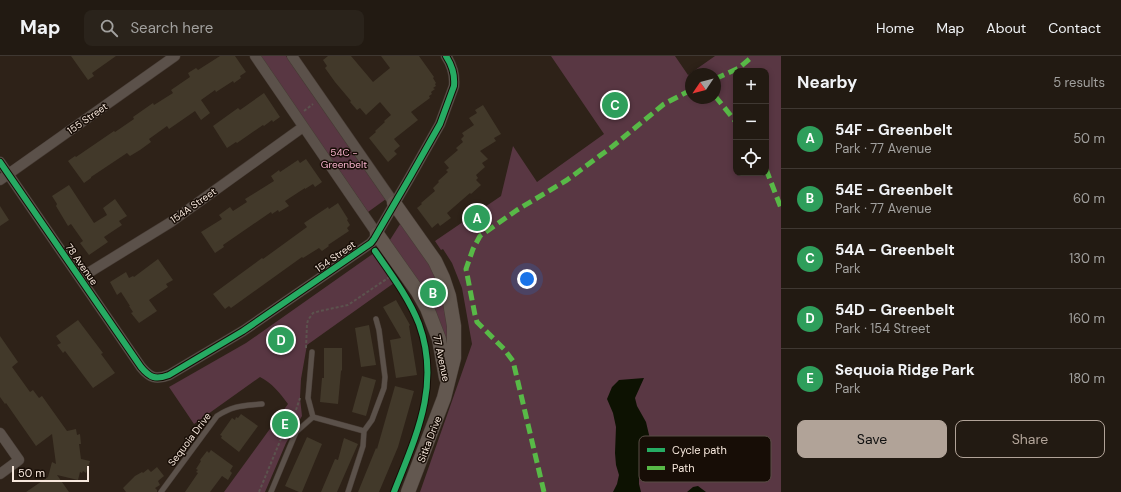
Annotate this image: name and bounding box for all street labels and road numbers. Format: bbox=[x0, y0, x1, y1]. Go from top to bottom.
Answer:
street label: 155 Street bbox=[65, 100, 110, 137]
street label: 154A Street bbox=[168, 185, 219, 226]
street label: 154 Street bbox=[313, 238, 358, 275]
street label: 78 Avenue bbox=[63, 241, 101, 288]
street label: 77 Avenue bbox=[430, 334, 453, 383]
street label: Sequoia Drive bbox=[165, 410, 214, 469]
street label: Sitka Drive bbox=[415, 414, 444, 464]

